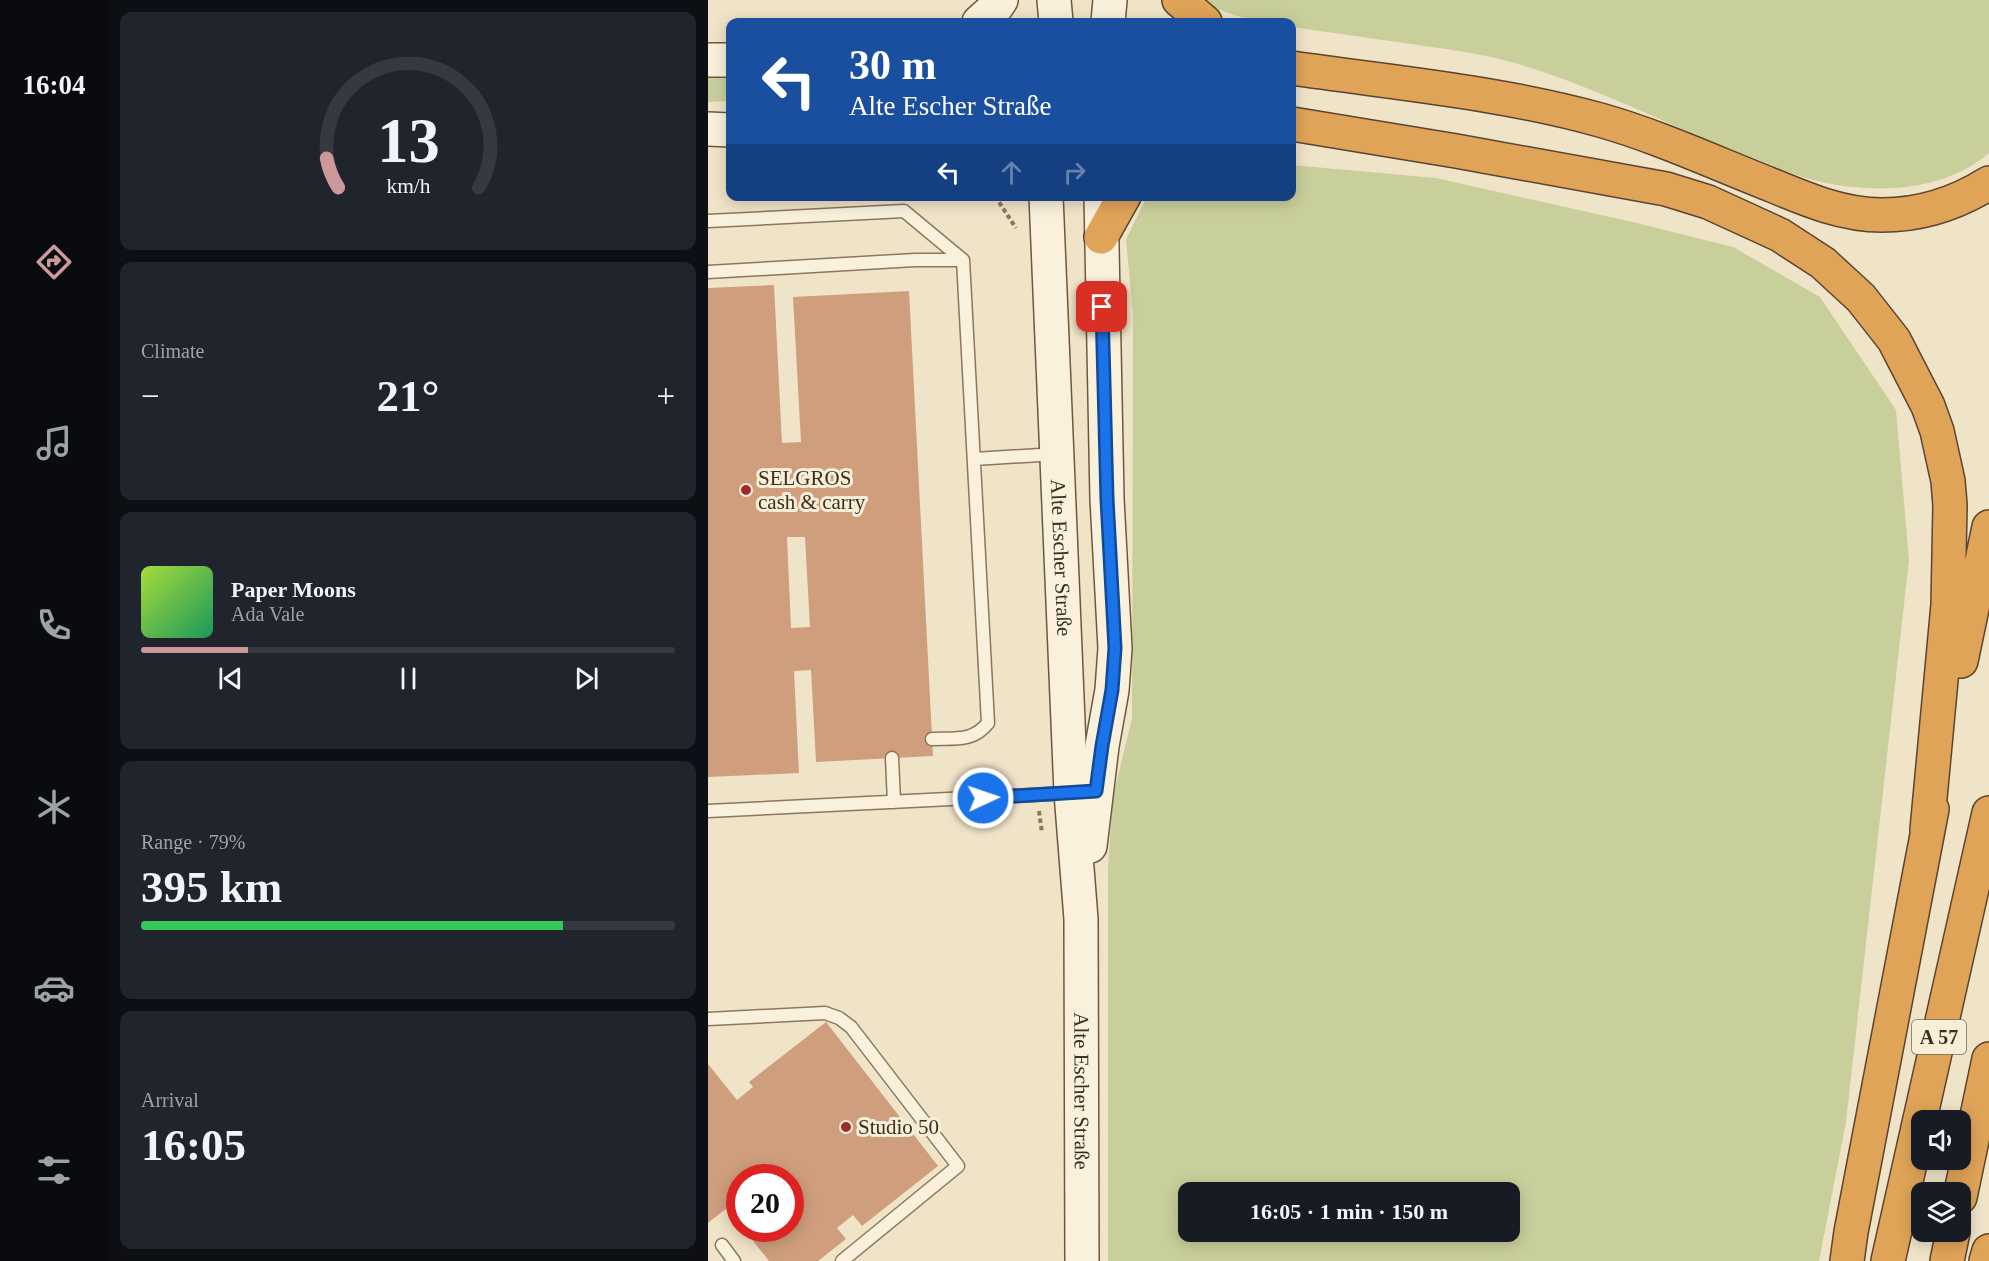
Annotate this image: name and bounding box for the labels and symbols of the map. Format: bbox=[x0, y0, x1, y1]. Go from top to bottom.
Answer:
pin bbox=[1076, 281, 1127, 332]
place label: SELGROS cash & carry bbox=[758, 466, 866, 514]
street label: Alte Escher Straße bbox=[1046, 478, 1076, 637]
marker: SELGROS cash & carry bbox=[739, 483, 753, 497]
position arrow bbox=[951, 766, 1015, 830]
street label: Alte Escher Straße bbox=[1069, 1012, 1094, 1170]
road number: A 57 bbox=[1912, 1020, 1966, 1054]
place label: Studio 50 bbox=[858, 1115, 939, 1139]
marker: Studio 50 bbox=[839, 1120, 853, 1134]
speed limit sign: 20 bbox=[726, 1164, 804, 1242]

